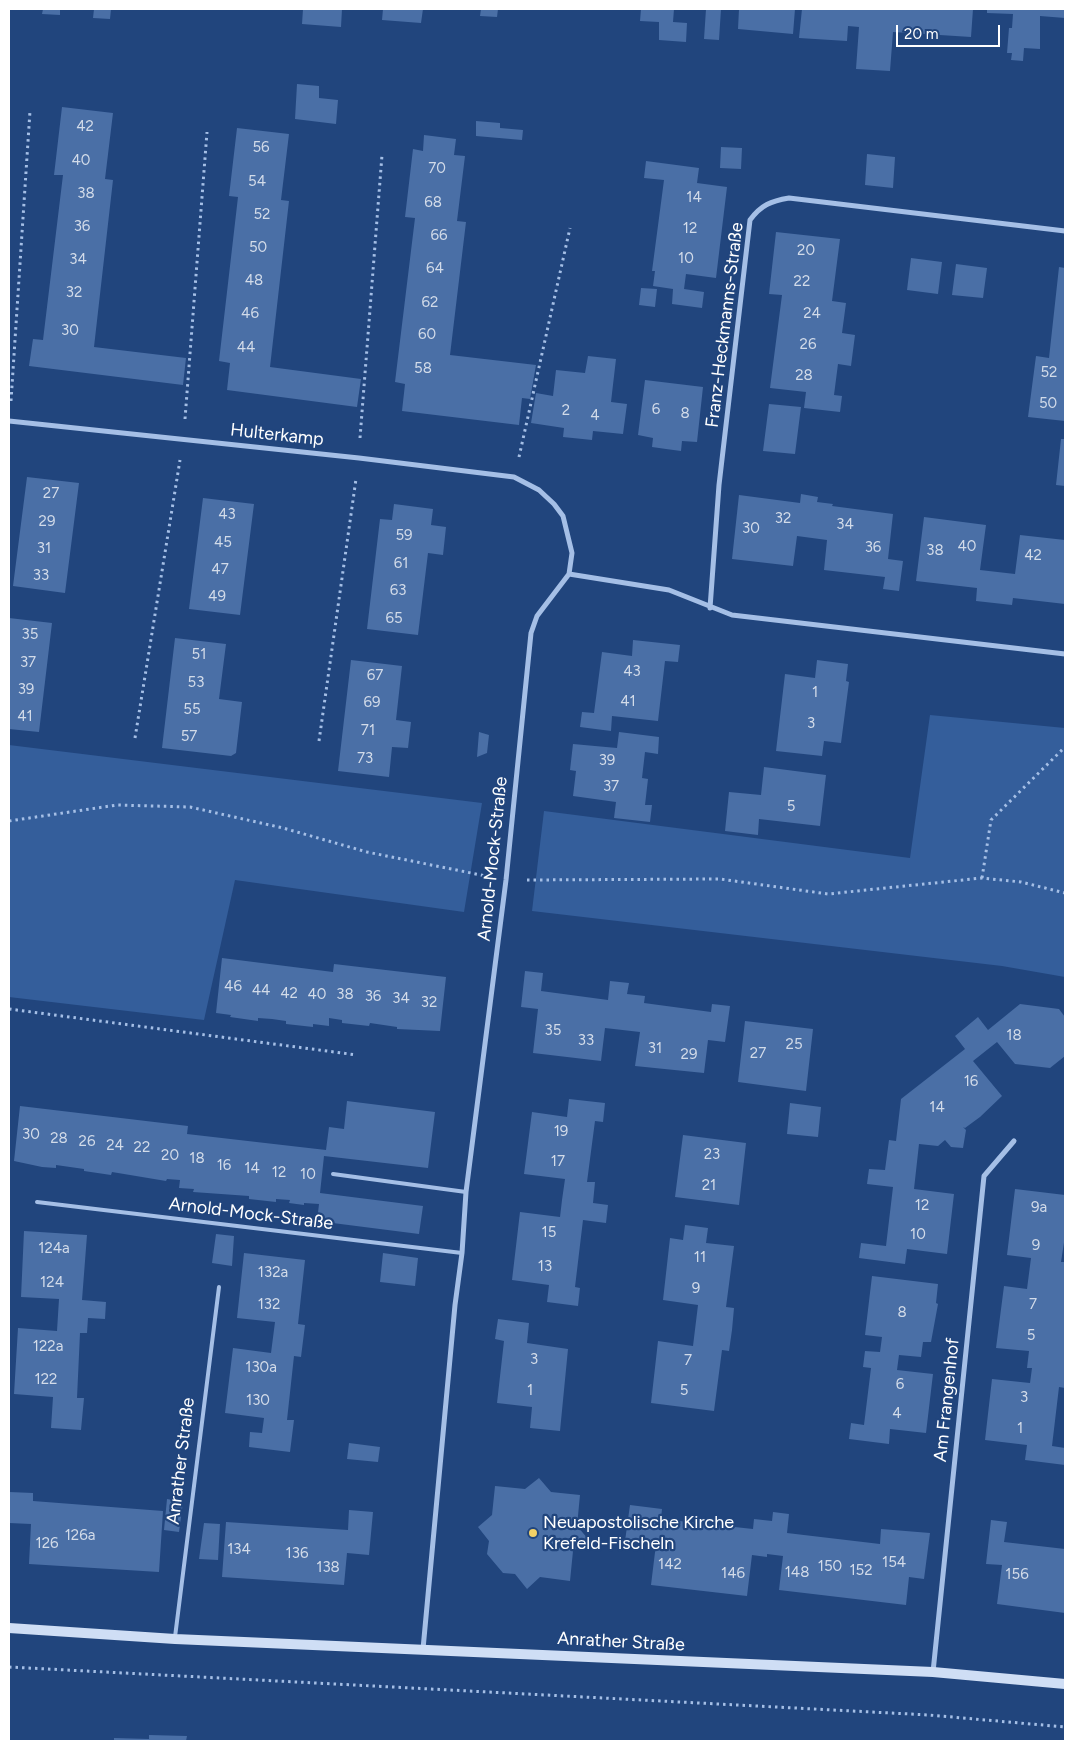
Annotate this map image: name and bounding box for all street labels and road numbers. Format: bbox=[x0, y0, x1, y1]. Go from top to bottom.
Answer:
street label: Franz-Heckmanns-Straße bbox=[702, 221, 748, 429]
street label: Hulterkamp bbox=[229, 419, 325, 451]
street label: Arnold-Mock-Straße bbox=[474, 776, 512, 942]
street label: Arnold-Mock-Straße bbox=[168, 1193, 334, 1235]
street label: Am Frangenhof bbox=[930, 1337, 964, 1463]
street label: Anrather Straße bbox=[162, 1396, 200, 1526]
street label: Anrather Straße bbox=[557, 1628, 685, 1656]

